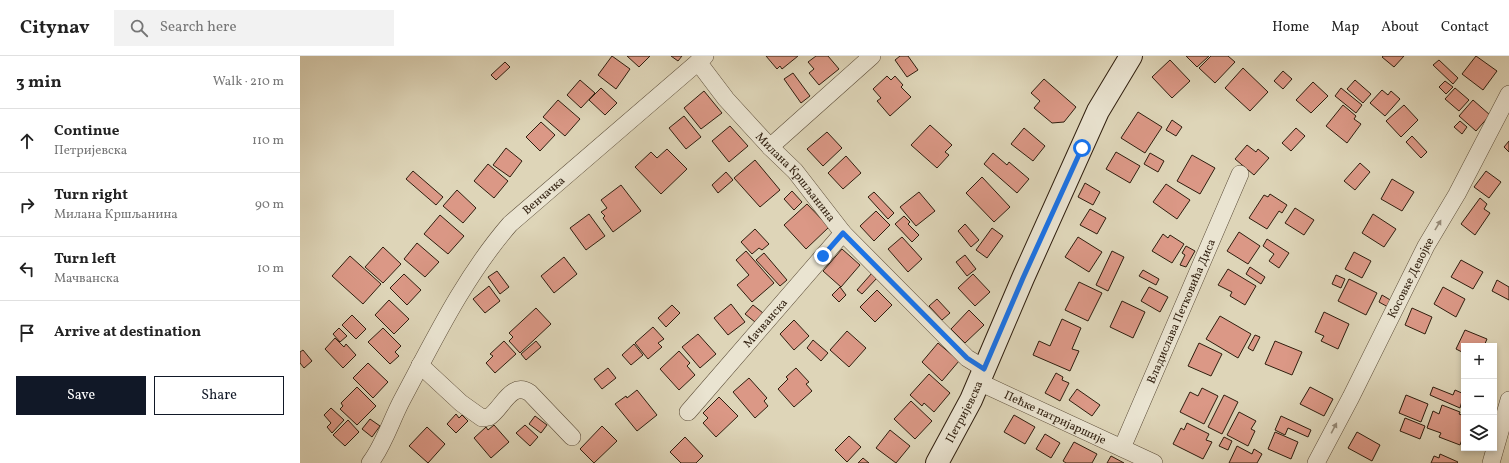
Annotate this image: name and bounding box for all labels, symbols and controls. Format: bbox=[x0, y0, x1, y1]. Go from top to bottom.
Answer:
search box bbox=[114, 10, 394, 46]
text: Citynav bbox=[20, 15, 90, 41]
icon: search bbox=[128, 17, 150, 39]
text: Search here bbox=[160, 17, 237, 38]
text: Home bbox=[1272, 18, 1309, 37]
text: Map bbox=[1331, 18, 1359, 37]
text: About bbox=[1381, 18, 1419, 37]
text: Contact bbox=[1441, 18, 1489, 37]
text: 3 min bbox=[16, 71, 62, 94]
text: Walk · 210 m bbox=[213, 73, 284, 91]
text: Continue bbox=[54, 121, 119, 142]
street label: Милана Кршљанина bbox=[751, 129, 839, 226]
icon: ahead bbox=[16, 130, 38, 152]
text: 110 m bbox=[252, 132, 284, 150]
route start bbox=[1073, 139, 1091, 157]
text: Петријевска bbox=[54, 142, 127, 160]
street label: Венчачка bbox=[520, 173, 569, 219]
text: Turn right bbox=[54, 185, 128, 206]
icon: right bbox=[16, 194, 38, 216]
text: 90 m bbox=[255, 196, 284, 214]
text: Милана Кршљанина bbox=[54, 206, 178, 224]
one-way arrow bbox=[1434, 220, 1442, 230]
street label: Косовке Девојке bbox=[1384, 234, 1438, 321]
street label: Владислава Петковића Диса bbox=[1144, 237, 1220, 386]
route end bbox=[814, 247, 832, 265]
text: Turn left bbox=[54, 249, 116, 270]
icon: left bbox=[16, 258, 38, 280]
text: 10 m bbox=[257, 260, 284, 278]
text: Мачванска bbox=[54, 270, 119, 288]
street label: Мачванска bbox=[740, 295, 792, 351]
icon: arrive bbox=[16, 322, 38, 344]
text: Arrive at destination bbox=[54, 322, 201, 343]
map controls bbox=[1461, 343, 1497, 451]
button: + bbox=[1461, 343, 1497, 379]
button: Save bbox=[16, 376, 146, 415]
button: Share bbox=[154, 376, 284, 415]
street label: Петријевска bbox=[942, 379, 987, 446]
button: − bbox=[1461, 379, 1497, 415]
street label: Пећке патријаршије bbox=[1001, 388, 1109, 449]
button: layers bbox=[1461, 415, 1497, 451]
one-way arrow bbox=[1331, 423, 1338, 434]

